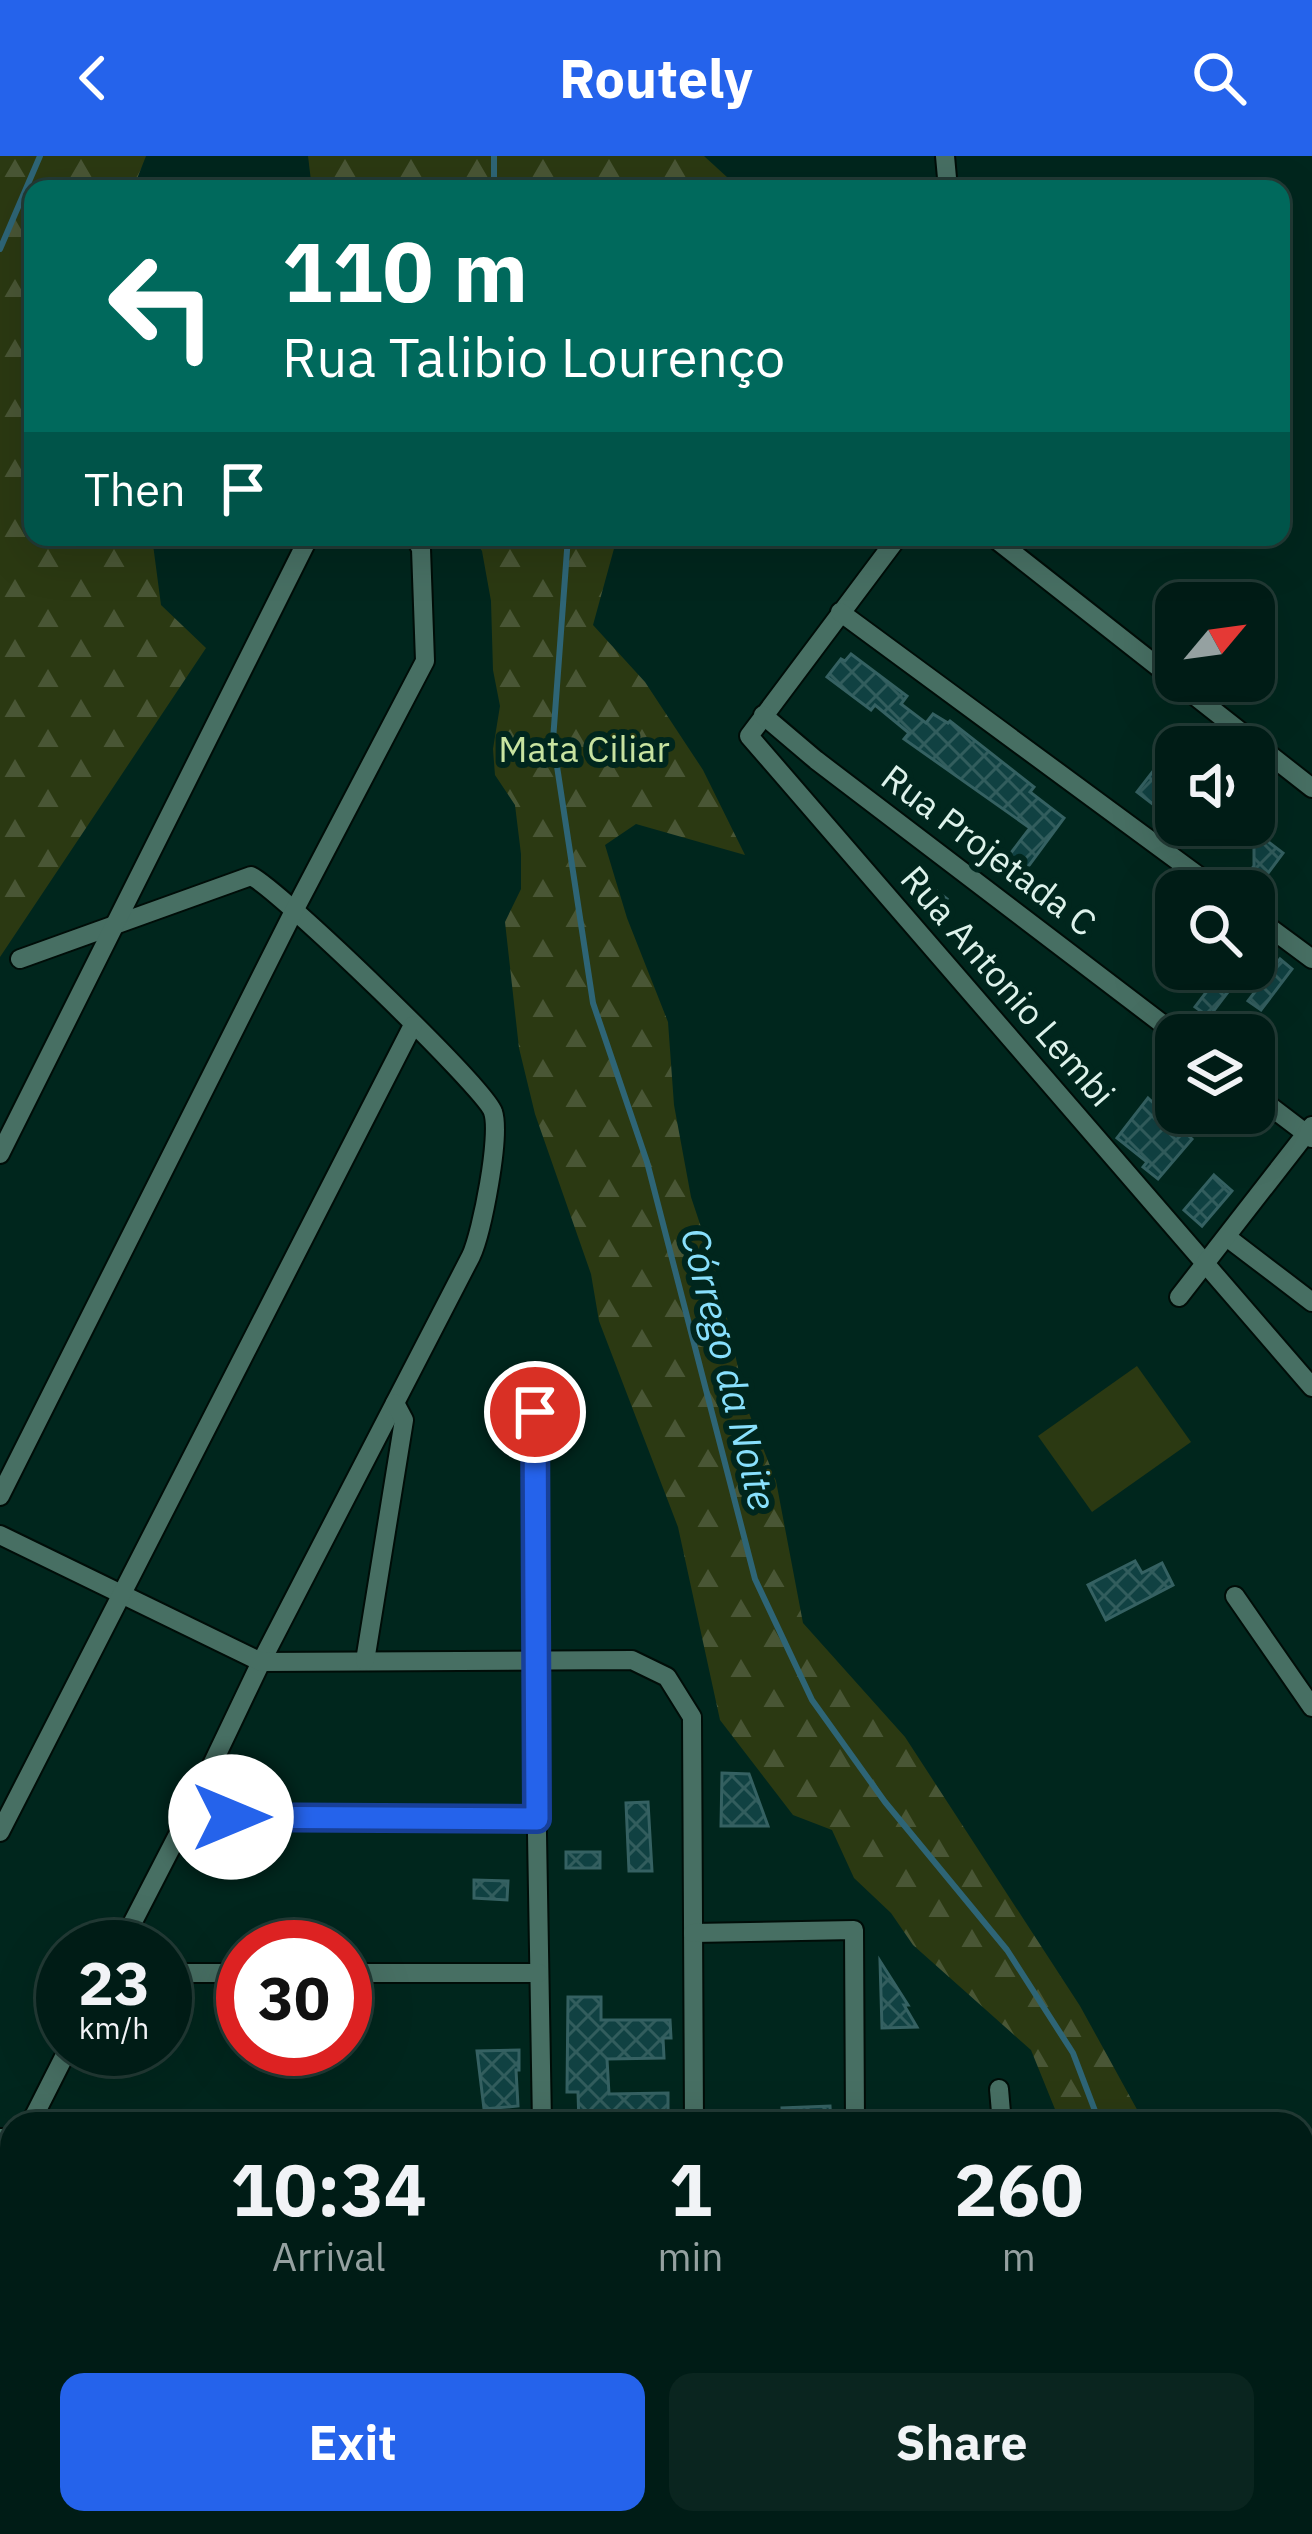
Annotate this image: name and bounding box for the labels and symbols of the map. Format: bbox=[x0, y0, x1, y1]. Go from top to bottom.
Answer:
north arrow bbox=[1155, 582, 1275, 702]
park label: Mata Ciliar bbox=[498, 725, 670, 772]
street label: Rua Projetada C bbox=[872, 753, 1106, 946]
street label: Rua Antonio Lembi bbox=[891, 855, 1126, 1116]
water label: Córrego da Noite bbox=[670, 1223, 789, 1515]
pin bbox=[484, 1361, 586, 1463]
position arrow bbox=[168, 1754, 294, 1880]
speed limit sign: 30 bbox=[216, 1920, 372, 2076]

